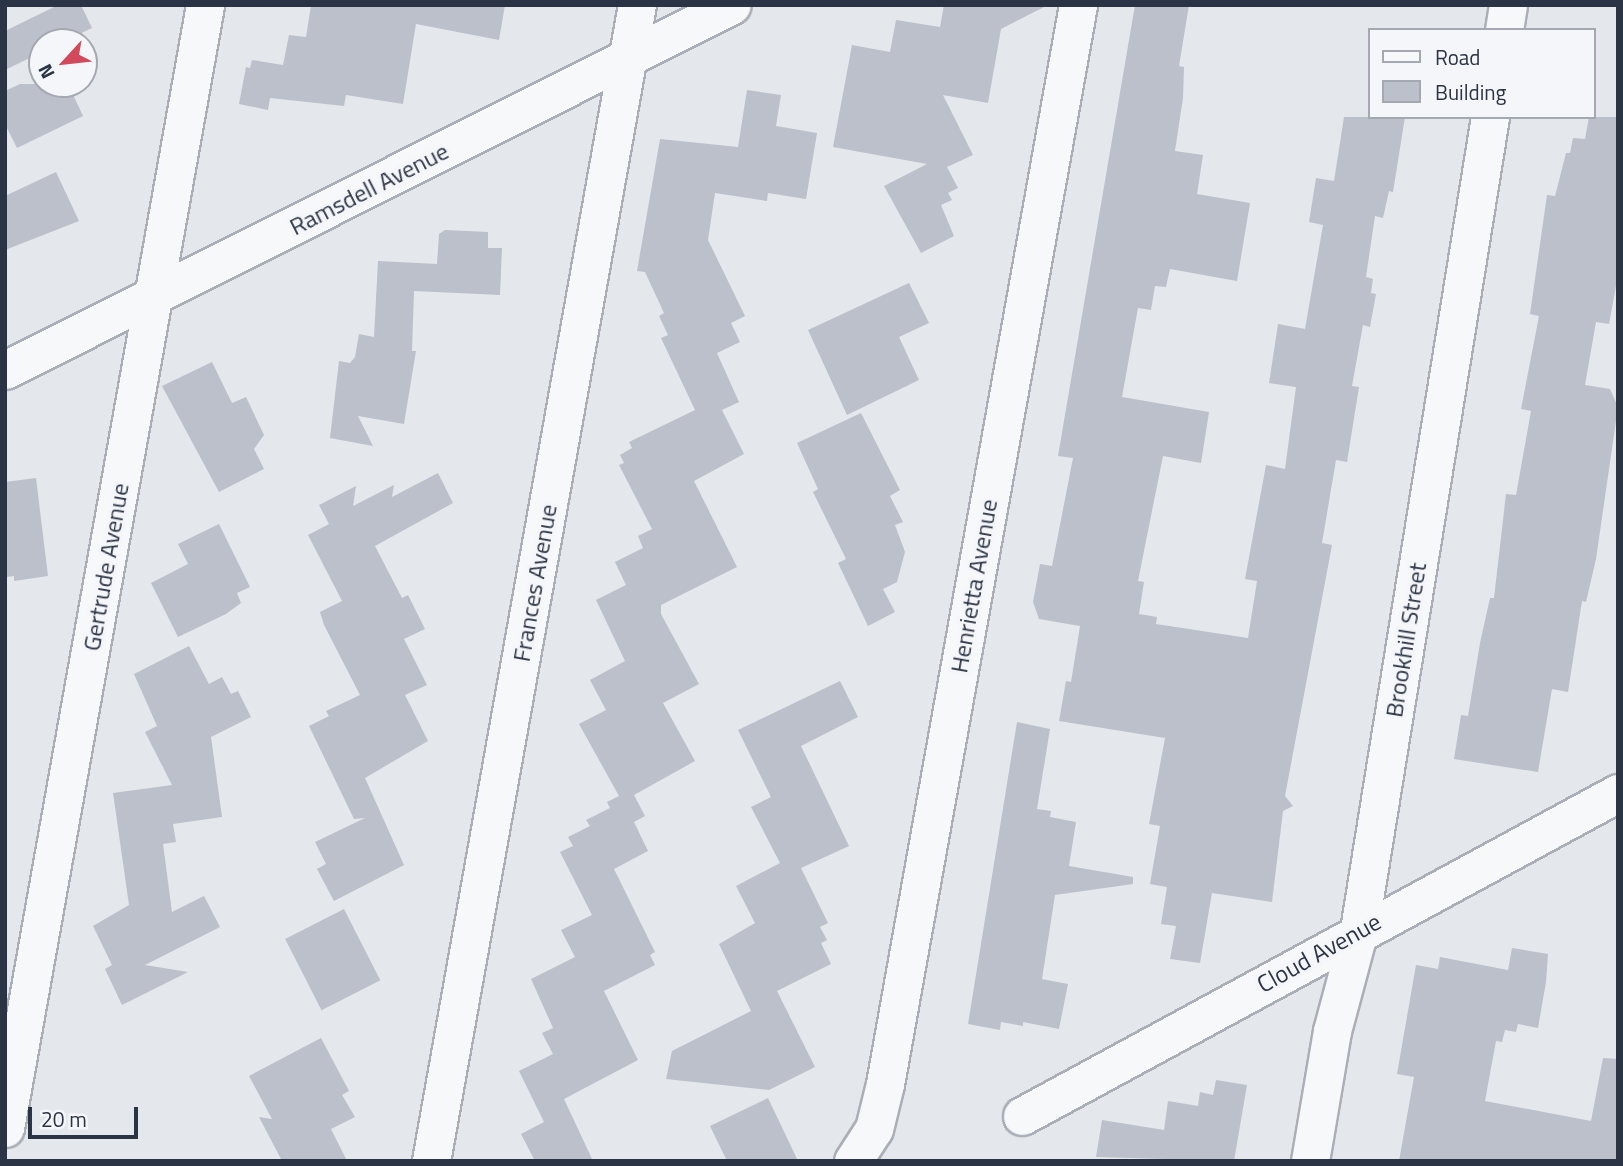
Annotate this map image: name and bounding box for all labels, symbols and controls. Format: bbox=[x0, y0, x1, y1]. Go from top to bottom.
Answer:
north arrow bbox=[28, 28, 98, 98]
legend bbox=[1368, 28, 1595, 119]
text: Road bbox=[1435, 41, 1480, 73]
text: N bbox=[30, 59, 62, 84]
text: Building bbox=[1435, 76, 1506, 108]
street label: Ramsdell Avenue bbox=[285, 137, 453, 241]
street label: Gertrude Avenue bbox=[77, 481, 135, 653]
street label: Henrietta Avenue bbox=[945, 497, 1003, 675]
street label: Frances Avenue bbox=[507, 502, 563, 664]
street label: Brookhill Street bbox=[1380, 561, 1432, 719]
street label: Cloud Avenue bbox=[1252, 907, 1386, 999]
scale bar bbox=[32, 1092, 142, 1136]
text: 20 m bbox=[41, 1103, 87, 1135]

